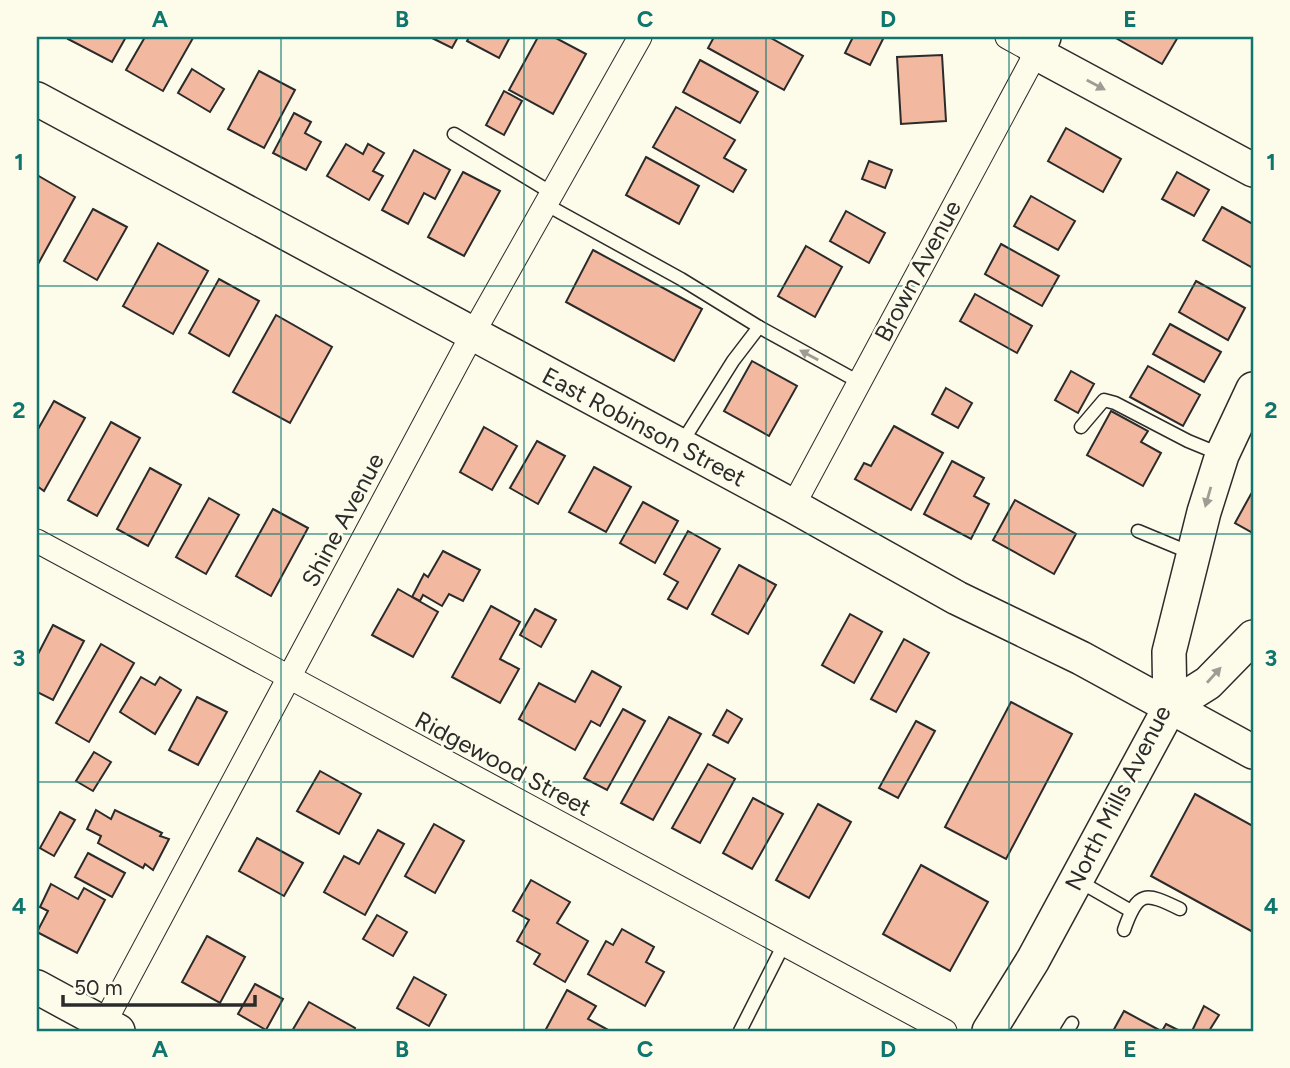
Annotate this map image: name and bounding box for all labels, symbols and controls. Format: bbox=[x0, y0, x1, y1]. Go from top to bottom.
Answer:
text: A bbox=[152, 5, 169, 33]
text: B bbox=[395, 5, 409, 33]
text: C bbox=[637, 5, 654, 33]
text: D bbox=[880, 5, 896, 33]
text: E bbox=[1123, 5, 1137, 33]
one-way arrow bbox=[1086, 79, 1106, 91]
text: 1 bbox=[14, 148, 24, 176]
text: 1 bbox=[1266, 148, 1276, 176]
street label: Brown Avenue bbox=[868, 195, 967, 346]
one-way arrow bbox=[799, 349, 819, 360]
street label: East Robinson Street bbox=[538, 361, 751, 492]
text: 2 bbox=[12, 396, 26, 424]
text: 2 bbox=[1264, 396, 1278, 424]
street label: Shine Avenue bbox=[295, 448, 390, 592]
one-way arrow bbox=[1203, 487, 1213, 508]
text: 3 bbox=[13, 644, 25, 672]
text: 3 bbox=[1265, 644, 1277, 672]
one-way arrow bbox=[1206, 666, 1222, 684]
street label: North Mills Avenue bbox=[1058, 700, 1177, 895]
street label: Ridgewood Street bbox=[410, 705, 596, 822]
text: 4 bbox=[12, 892, 26, 920]
text: 4 bbox=[1264, 892, 1278, 920]
scale bar bbox=[63, 963, 256, 1007]
text: 50 m bbox=[74, 975, 123, 1000]
text: A bbox=[152, 1035, 169, 1063]
text: B bbox=[395, 1035, 409, 1063]
text: C bbox=[637, 1035, 654, 1063]
text: D bbox=[880, 1035, 896, 1063]
text: E bbox=[1123, 1035, 1137, 1063]

